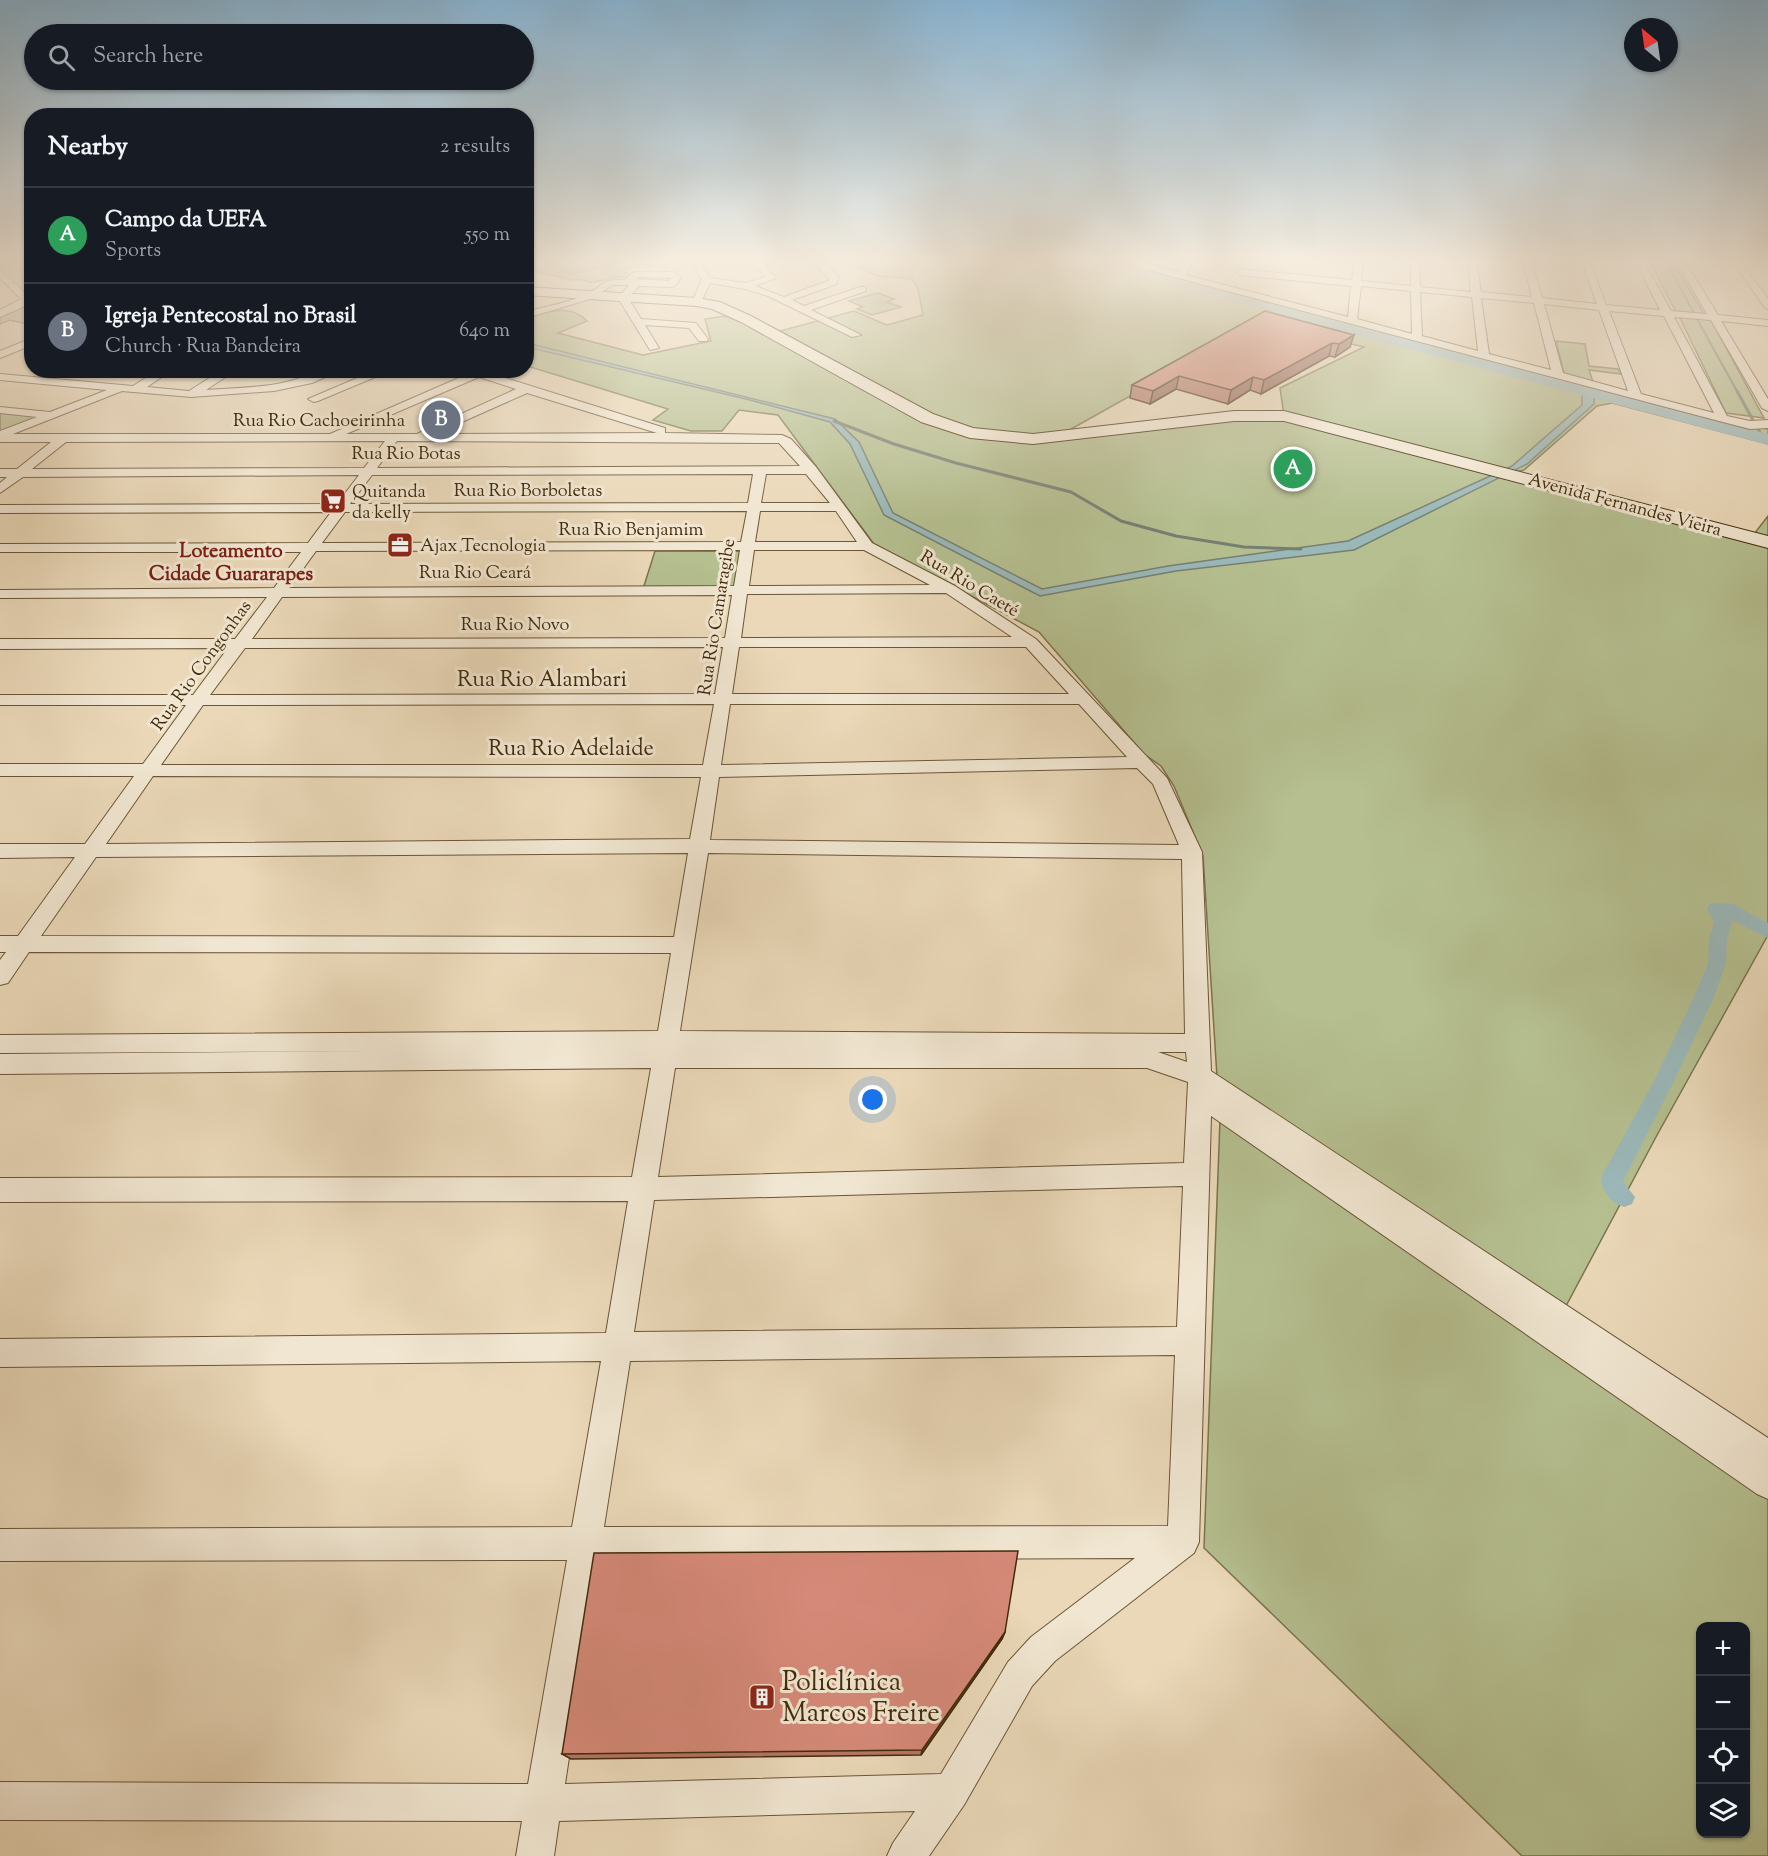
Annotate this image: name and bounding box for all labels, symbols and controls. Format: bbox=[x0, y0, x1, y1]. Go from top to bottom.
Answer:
north arrow bbox=[1624, 18, 1678, 72]
search box bbox=[24, 24, 534, 90]
icon: search bbox=[45, 41, 78, 74]
text: Search here bbox=[93, 41, 203, 73]
text: Nearby bbox=[48, 129, 128, 166]
text: 2 results bbox=[440, 133, 510, 162]
text: Campo da UEFA bbox=[105, 205, 267, 237]
text: A bbox=[59, 221, 76, 250]
text: 550 m bbox=[465, 221, 510, 250]
text: Sports bbox=[105, 237, 161, 266]
text: Igreja Pentecostal no Brasil bbox=[105, 301, 356, 333]
text: B bbox=[61, 317, 74, 346]
text: 640 m bbox=[459, 317, 510, 346]
text: Church · Rua Bandeira bbox=[105, 333, 301, 362]
pin: B bbox=[422, 398, 460, 442]
street label: Rua Rio Cachoeirinha bbox=[233, 409, 405, 435]
street label: Rua Rio Botas bbox=[351, 442, 461, 468]
pin: A bbox=[1274, 446, 1312, 492]
street label: Avenida Fernandes Vieira bbox=[1525, 468, 1724, 544]
street label: Rua Rio Borboletas bbox=[454, 479, 602, 505]
place label: Quitanda da kelly bbox=[352, 480, 426, 527]
supermarket icon: Quitanda da kelly bbox=[318, 486, 348, 516]
street label: Rua Rio Benjamim bbox=[559, 518, 703, 544]
office icon: Ajax Tecnologia bbox=[385, 530, 415, 560]
place label: Ajax Tecnologia bbox=[420, 534, 546, 560]
street label: Rua Rio Camaragibe bbox=[693, 537, 743, 698]
district label: Loteamento Cidade Guararapes bbox=[149, 538, 313, 590]
street label: Rua Rio Caeté bbox=[914, 545, 1024, 625]
street label: Rua Rio Ceará bbox=[419, 561, 531, 587]
street label: Rua Rio Congonhas bbox=[146, 595, 259, 737]
street label: Rua Rio Novo bbox=[461, 613, 570, 639]
street label: Rua Rio Alambari bbox=[457, 665, 627, 697]
street label: Rua Rio Adelaide bbox=[488, 734, 654, 766]
your location bbox=[858, 1085, 887, 1114]
map controls bbox=[1696, 1622, 1750, 1838]
button: + bbox=[1696, 1622, 1750, 1676]
place label: Policlínica Marcos Freire bbox=[782, 1664, 940, 1734]
button: − bbox=[1696, 1676, 1750, 1730]
building icon: Policlínica Marcos Freire bbox=[747, 1682, 777, 1712]
button: locate bbox=[1696, 1730, 1750, 1784]
button: layers bbox=[1696, 1784, 1750, 1838]

